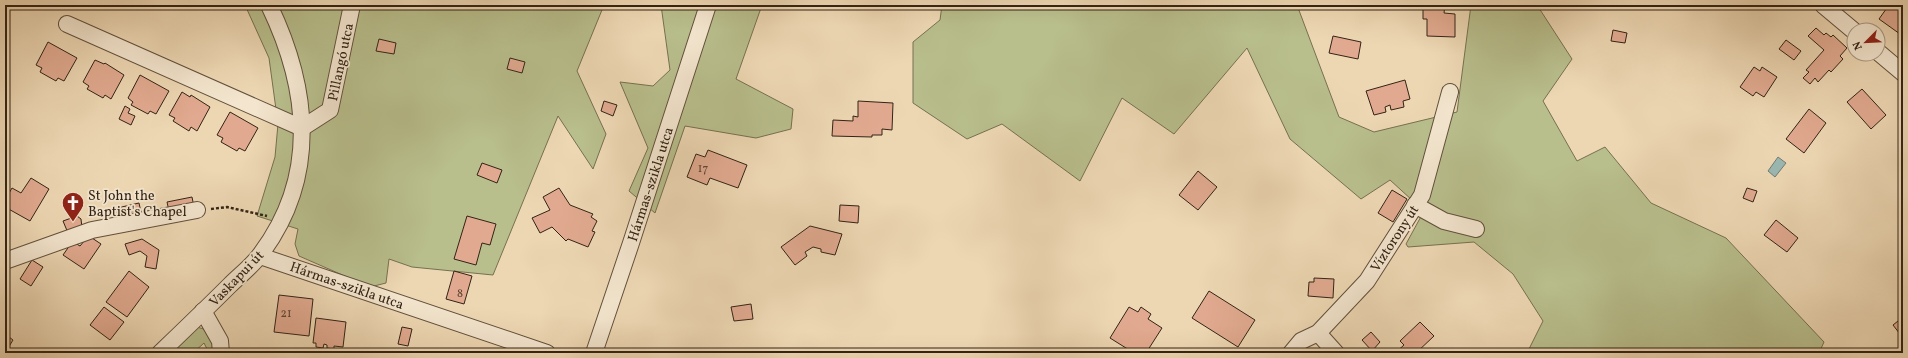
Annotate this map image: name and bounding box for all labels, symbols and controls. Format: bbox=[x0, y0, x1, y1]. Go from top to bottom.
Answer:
street label: Pillangó utca bbox=[324, 22, 359, 103]
north arrow bbox=[1846, 22, 1886, 62]
text: N bbox=[1850, 39, 1867, 52]
street label: Hármas-szikla utca bbox=[624, 125, 679, 244]
house number: 17 bbox=[698, 161, 708, 177]
place label: St John the Baptist's Chapel bbox=[88, 187, 187, 222]
church icon: St John the Baptist's Chapel bbox=[60, 190, 86, 223]
street label: Víztorony út bbox=[1367, 202, 1424, 276]
street label: Vaskapui út bbox=[205, 247, 269, 311]
street label: Hármas-szikla utca bbox=[287, 258, 406, 315]
house number: 8 bbox=[457, 286, 463, 302]
house number: 21 bbox=[280, 306, 292, 322]

